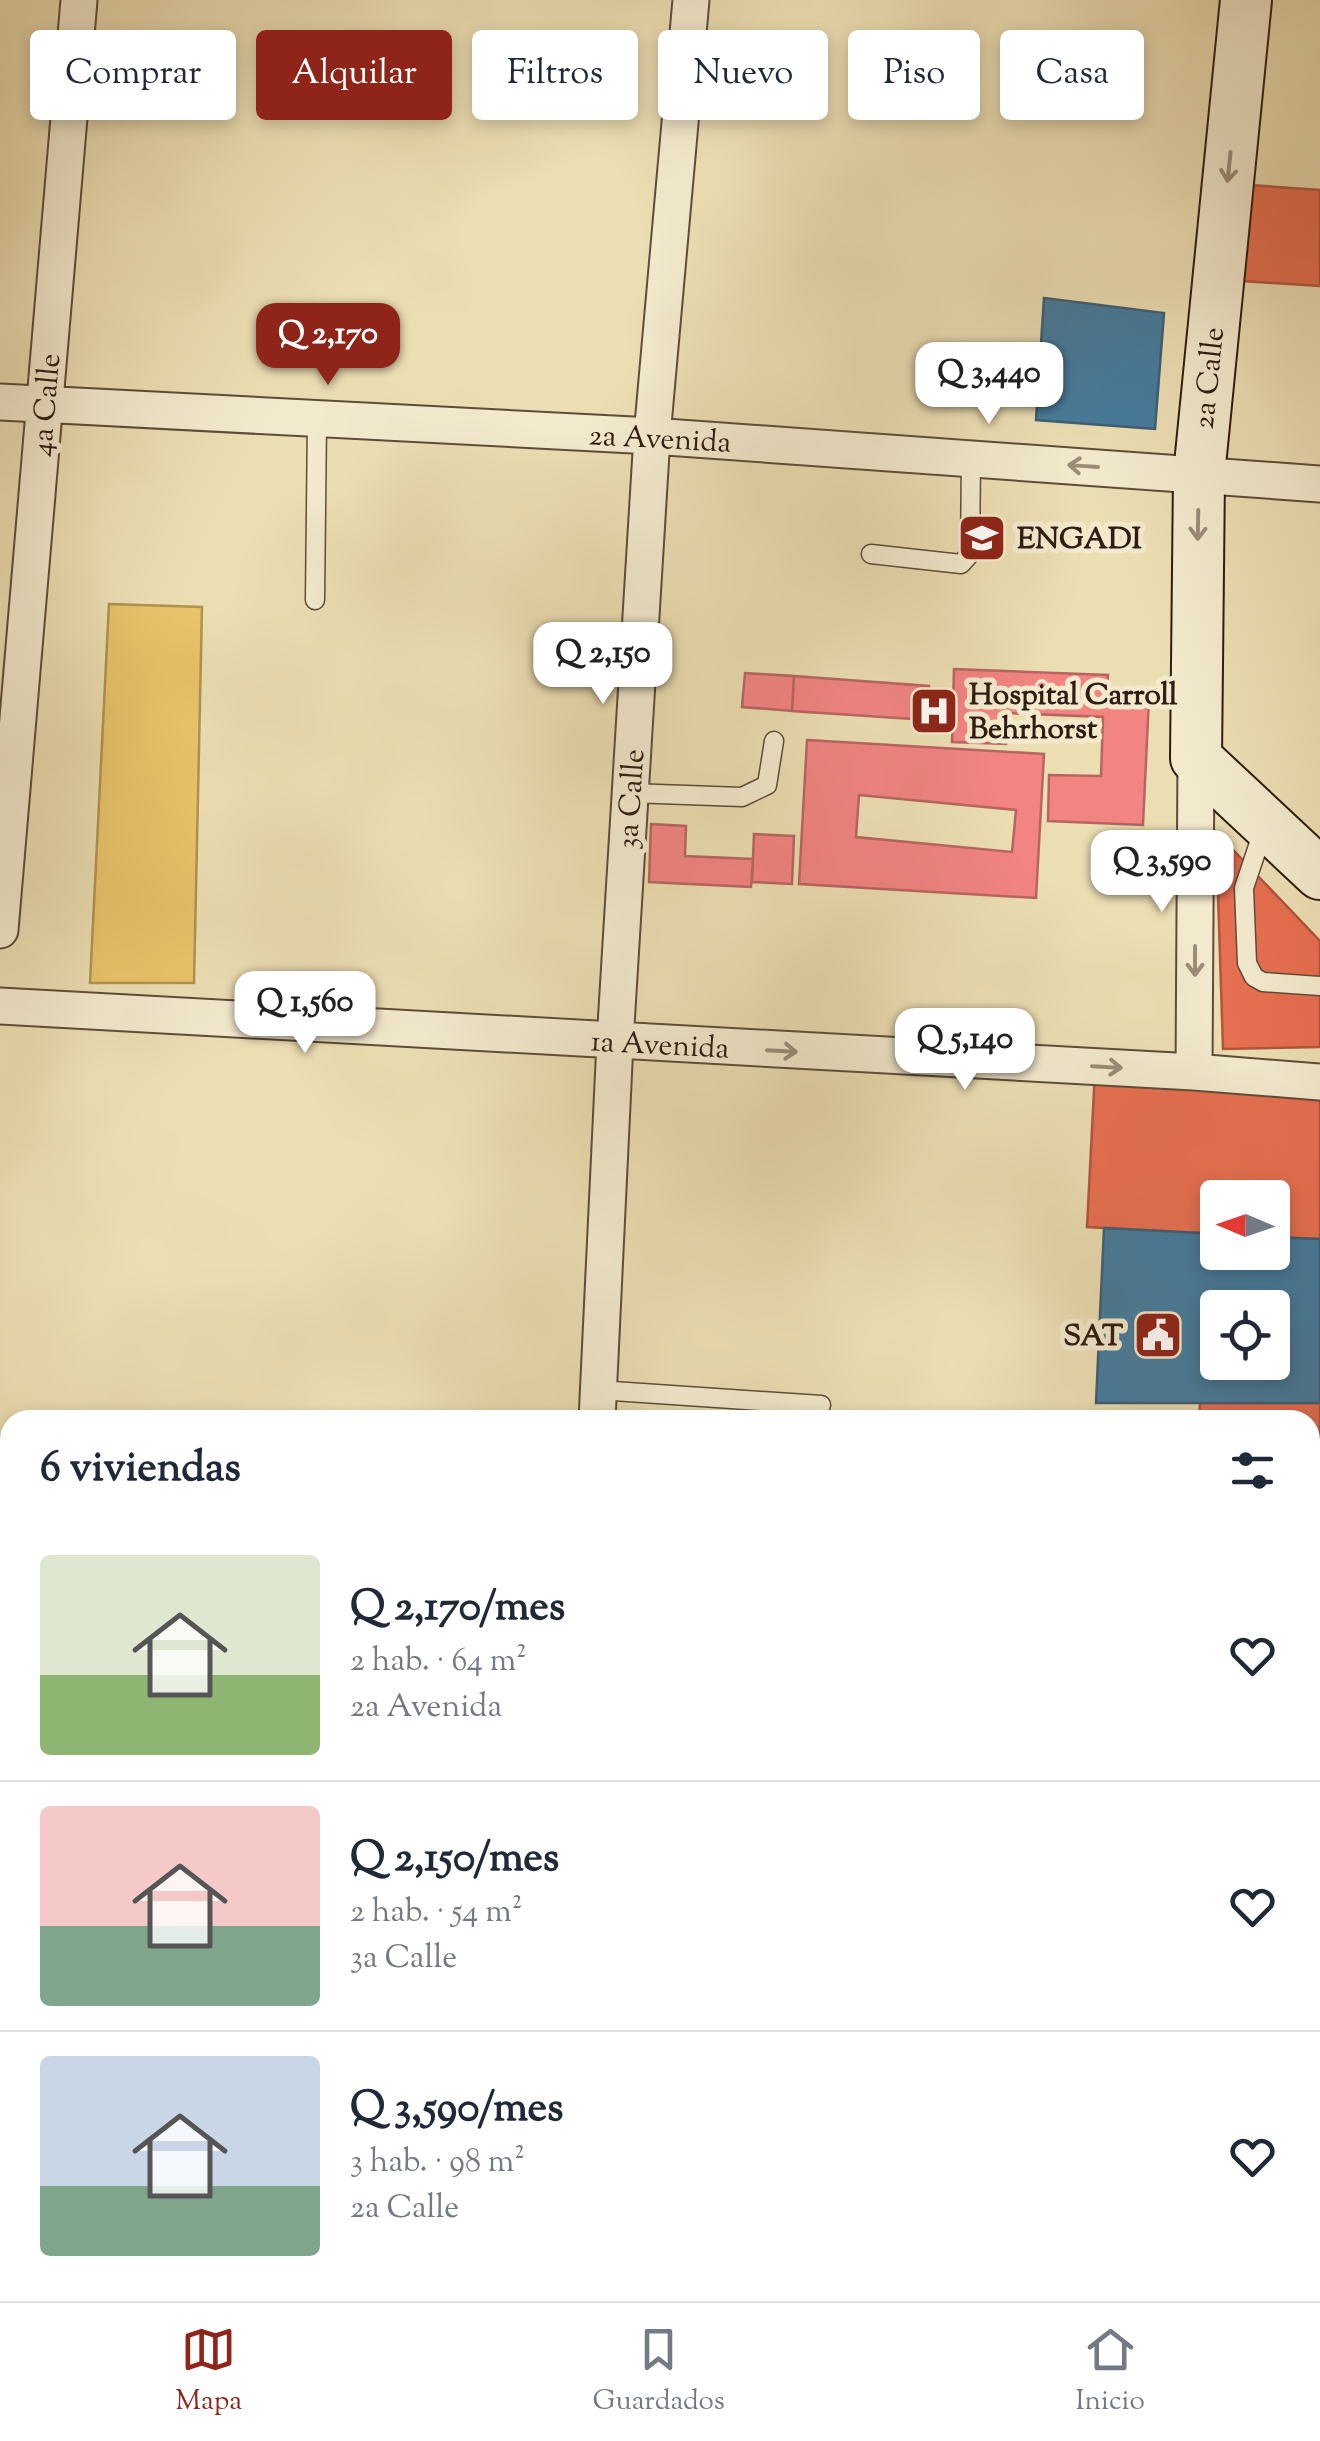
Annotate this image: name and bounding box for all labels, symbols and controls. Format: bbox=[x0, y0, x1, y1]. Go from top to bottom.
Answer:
chip: Comprar bbox=[30, 30, 236, 120]
chip: Alquilar bbox=[256, 30, 452, 120]
chip: Filtros bbox=[472, 30, 638, 120]
chip: Nuevo bbox=[658, 30, 828, 120]
chip: Piso bbox=[848, 30, 980, 120]
chip: Casa bbox=[1000, 30, 1144, 120]
one-way arrow bbox=[1219, 150, 1238, 182]
pin: Q 2,170 bbox=[236, 303, 420, 388]
text: Q 2,170 bbox=[278, 312, 378, 358]
street label: 2a Calle bbox=[1184, 325, 1237, 431]
pin: Q 3,440 bbox=[897, 342, 1081, 427]
text: Q 3,440 bbox=[937, 351, 1041, 397]
street label: 4a Calle bbox=[22, 352, 73, 459]
street label: 2a Avenida bbox=[587, 415, 732, 466]
one-way arrow bbox=[1068, 457, 1100, 476]
one-way arrow bbox=[1189, 509, 1208, 541]
school or university icon: ENGADI bbox=[956, 512, 1008, 564]
place label: ENGADI bbox=[1017, 519, 1142, 562]
pin: Q 2,150 bbox=[511, 622, 695, 707]
text: Q 2,150 bbox=[555, 631, 651, 677]
place label: Hospital Carroll Behrhorst bbox=[969, 675, 1178, 752]
hospital icon: Hospital Carroll Behrhorst bbox=[908, 685, 960, 737]
street label: 3a Calle bbox=[608, 748, 657, 851]
pin: Q 3,590 bbox=[1070, 830, 1254, 915]
text: Q 3,590 bbox=[1113, 839, 1211, 885]
one-way arrow bbox=[1186, 944, 1204, 976]
pin: Q 1,560 bbox=[213, 971, 397, 1056]
text: Q 1,560 bbox=[257, 980, 353, 1026]
pin: Q 5,140 bbox=[873, 1008, 1057, 1093]
text: Q 5,140 bbox=[917, 1017, 1013, 1063]
street label: 1a Avenida bbox=[589, 1021, 730, 1072]
one-way arrow bbox=[766, 1042, 798, 1061]
one-way arrow bbox=[1090, 1058, 1122, 1077]
north arrow bbox=[1200, 1180, 1290, 1270]
map controls bbox=[1200, 1180, 1290, 1380]
button: locate bbox=[1200, 1290, 1290, 1380]
public building icon: SAT bbox=[1132, 1309, 1184, 1361]
place label: SAT bbox=[1063, 1316, 1123, 1359]
text: 6 viviendas bbox=[40, 1440, 241, 1500]
icon: filters bbox=[1225, 1443, 1280, 1498]
text: Q 2,170/mes bbox=[350, 1579, 565, 1639]
icon: home bbox=[120, 1595, 240, 1715]
icon: heart bbox=[1225, 1628, 1280, 1683]
text: 2 hab. · 64 m² bbox=[350, 1639, 527, 1685]
text: 2a Avenida bbox=[350, 1685, 502, 1731]
text: Q 2,150/mes bbox=[350, 1830, 559, 1890]
icon: home bbox=[120, 1846, 240, 1966]
icon: heart bbox=[1225, 1879, 1280, 1934]
text: 2 hab. · 54 m² bbox=[350, 1890, 523, 1936]
text: 3a Calle bbox=[350, 1936, 457, 1982]
text: Q 3,590/mes bbox=[350, 2080, 564, 2140]
icon: home bbox=[120, 2096, 240, 2216]
icon: heart bbox=[1225, 2129, 1280, 2184]
text: 3 hab. · 98 m² bbox=[350, 2140, 525, 2186]
text: 2a Calle bbox=[350, 2186, 459, 2232]
tab: Mapa bbox=[175, 2322, 242, 2422]
tab: Guardados bbox=[593, 2322, 725, 2422]
tab: Inicio bbox=[1075, 2322, 1145, 2422]

